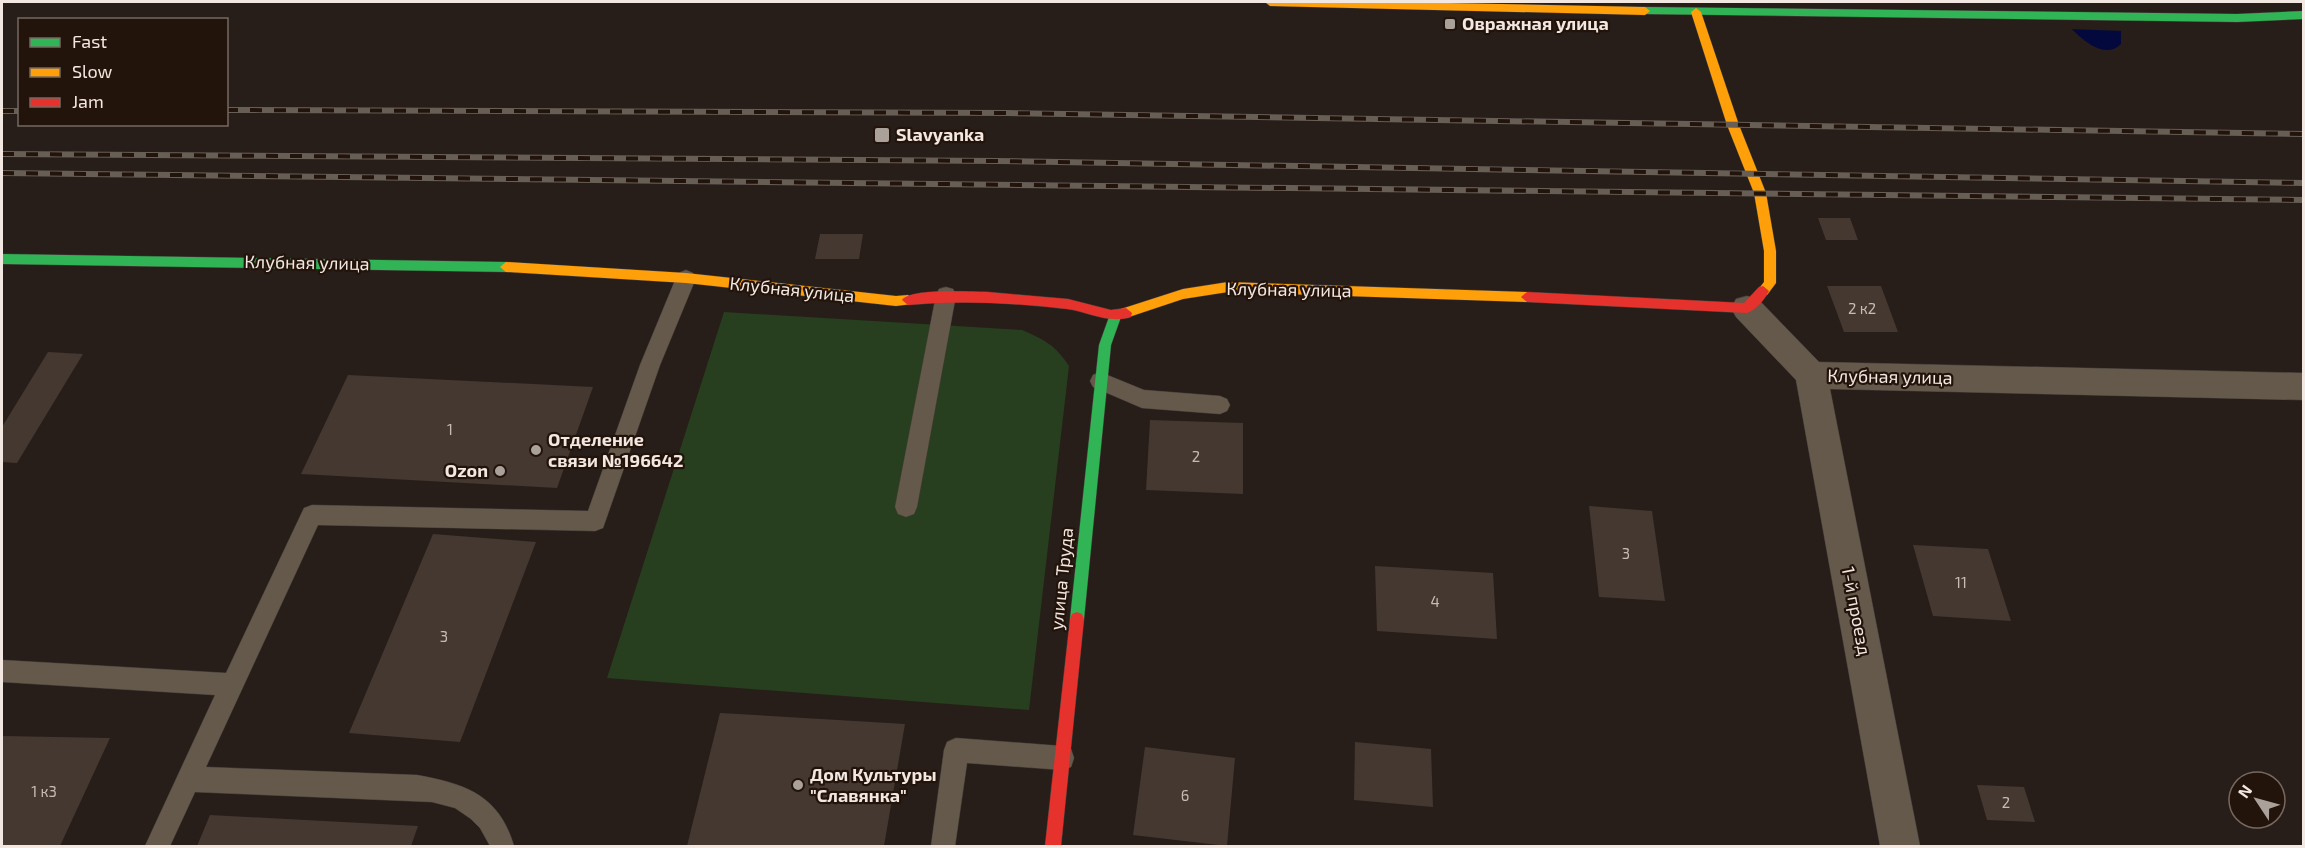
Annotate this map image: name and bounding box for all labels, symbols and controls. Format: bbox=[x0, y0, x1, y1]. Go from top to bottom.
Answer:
place label: Овражная улица bbox=[1462, 12, 1609, 34]
marker: Овражная улица bbox=[1443, 17, 1457, 31]
legend bbox=[18, 18, 228, 126]
text: Fast bbox=[72, 30, 107, 52]
text: Slow bbox=[72, 60, 113, 82]
text: Jam bbox=[72, 90, 104, 112]
place label: Slavyanka bbox=[896, 123, 984, 145]
marker: Slavyanka bbox=[873, 126, 891, 144]
street label: Клубная улица bbox=[244, 250, 370, 274]
street label: Клубная улица bbox=[729, 272, 856, 306]
street label: Клубная улица bbox=[1226, 277, 1352, 301]
house number: 2 к2 bbox=[1848, 299, 1876, 317]
street label: Клубная улица bbox=[1827, 364, 1953, 388]
house number: 1 bbox=[447, 420, 453, 438]
place label: Отделение связи №196642 bbox=[548, 428, 683, 471]
marker: Отделение связи №196642 bbox=[529, 443, 543, 457]
house number: 2 bbox=[1192, 447, 1200, 465]
place label: Ozon bbox=[445, 459, 488, 481]
marker: Ozon bbox=[493, 464, 507, 478]
street label: улица Труда bbox=[1045, 527, 1077, 631]
house number: 3 bbox=[1622, 544, 1630, 562]
street label: 1-й проезд bbox=[1838, 564, 1876, 657]
house number: 11 bbox=[1955, 573, 1967, 591]
house number: 4 bbox=[1430, 592, 1440, 610]
house number: 3 bbox=[440, 627, 448, 645]
place label: Дом Культуры "Славянка" bbox=[810, 763, 936, 806]
north arrow bbox=[2227, 770, 2287, 830]
marker: Дом Культуры "Славянка" bbox=[791, 778, 805, 792]
text: N bbox=[2233, 781, 2256, 801]
house number: 1 к3 bbox=[31, 782, 57, 800]
house number: 6 bbox=[1181, 786, 1189, 804]
house number: 2 bbox=[2002, 793, 2010, 811]

